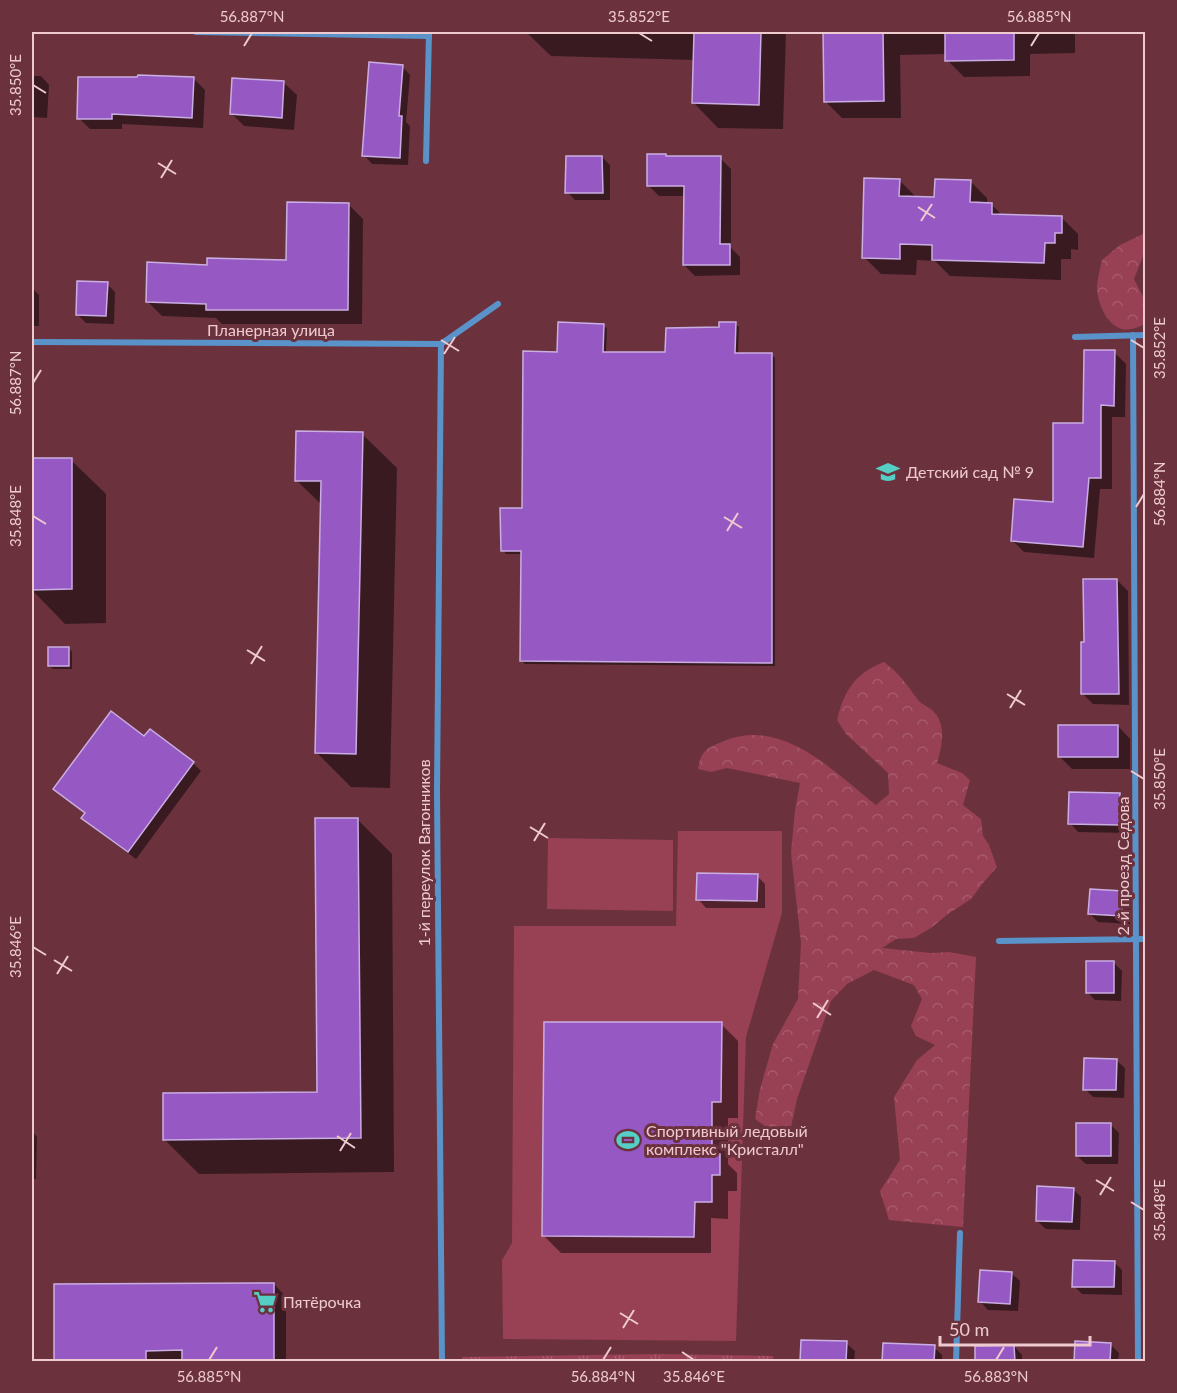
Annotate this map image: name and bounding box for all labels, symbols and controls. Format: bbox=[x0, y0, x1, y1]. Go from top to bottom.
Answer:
text: 56.887°N bbox=[220, 7, 284, 25]
text: 35.852°E bbox=[608, 7, 670, 25]
text: 56.885°N bbox=[1007, 7, 1071, 25]
text: 35.850°E bbox=[6, 54, 24, 116]
text: 35.852°E bbox=[1150, 317, 1168, 379]
street label: Планерная улица bbox=[207, 320, 335, 339]
text: 56.887°N bbox=[6, 351, 24, 415]
school or university icon: Детский сад № 9 bbox=[875, 459, 901, 485]
place label: Детский сад № 9 bbox=[906, 462, 1034, 481]
text: 56.884°N bbox=[1150, 462, 1168, 526]
text: 35.848°E bbox=[6, 485, 24, 547]
text: 35.850°E bbox=[1150, 748, 1168, 810]
street label: 1-й переулок Вагонников bbox=[414, 759, 433, 947]
street label: 2-й проезд Седова bbox=[1113, 797, 1132, 935]
text: 35.846°E bbox=[6, 916, 24, 978]
place label: Спортивный ледовый комплекс "Кристалл" bbox=[646, 1121, 808, 1158]
sports icon: Спортивный ледовый комплекс "Кристалл" bbox=[615, 1127, 641, 1153]
text: 35.848°E bbox=[1150, 1179, 1168, 1241]
supermarket icon: Пятёрочка bbox=[252, 1289, 278, 1315]
place label: Пятёрочка bbox=[283, 1292, 361, 1311]
scale bar bbox=[940, 1309, 1090, 1347]
text: 50 m bbox=[949, 1318, 989, 1340]
text: 56.885°N bbox=[177, 1367, 241, 1385]
text: 56.884°N bbox=[571, 1367, 635, 1385]
text: 35.846°E bbox=[663, 1367, 725, 1385]
text: 56.883°N bbox=[964, 1367, 1028, 1385]

